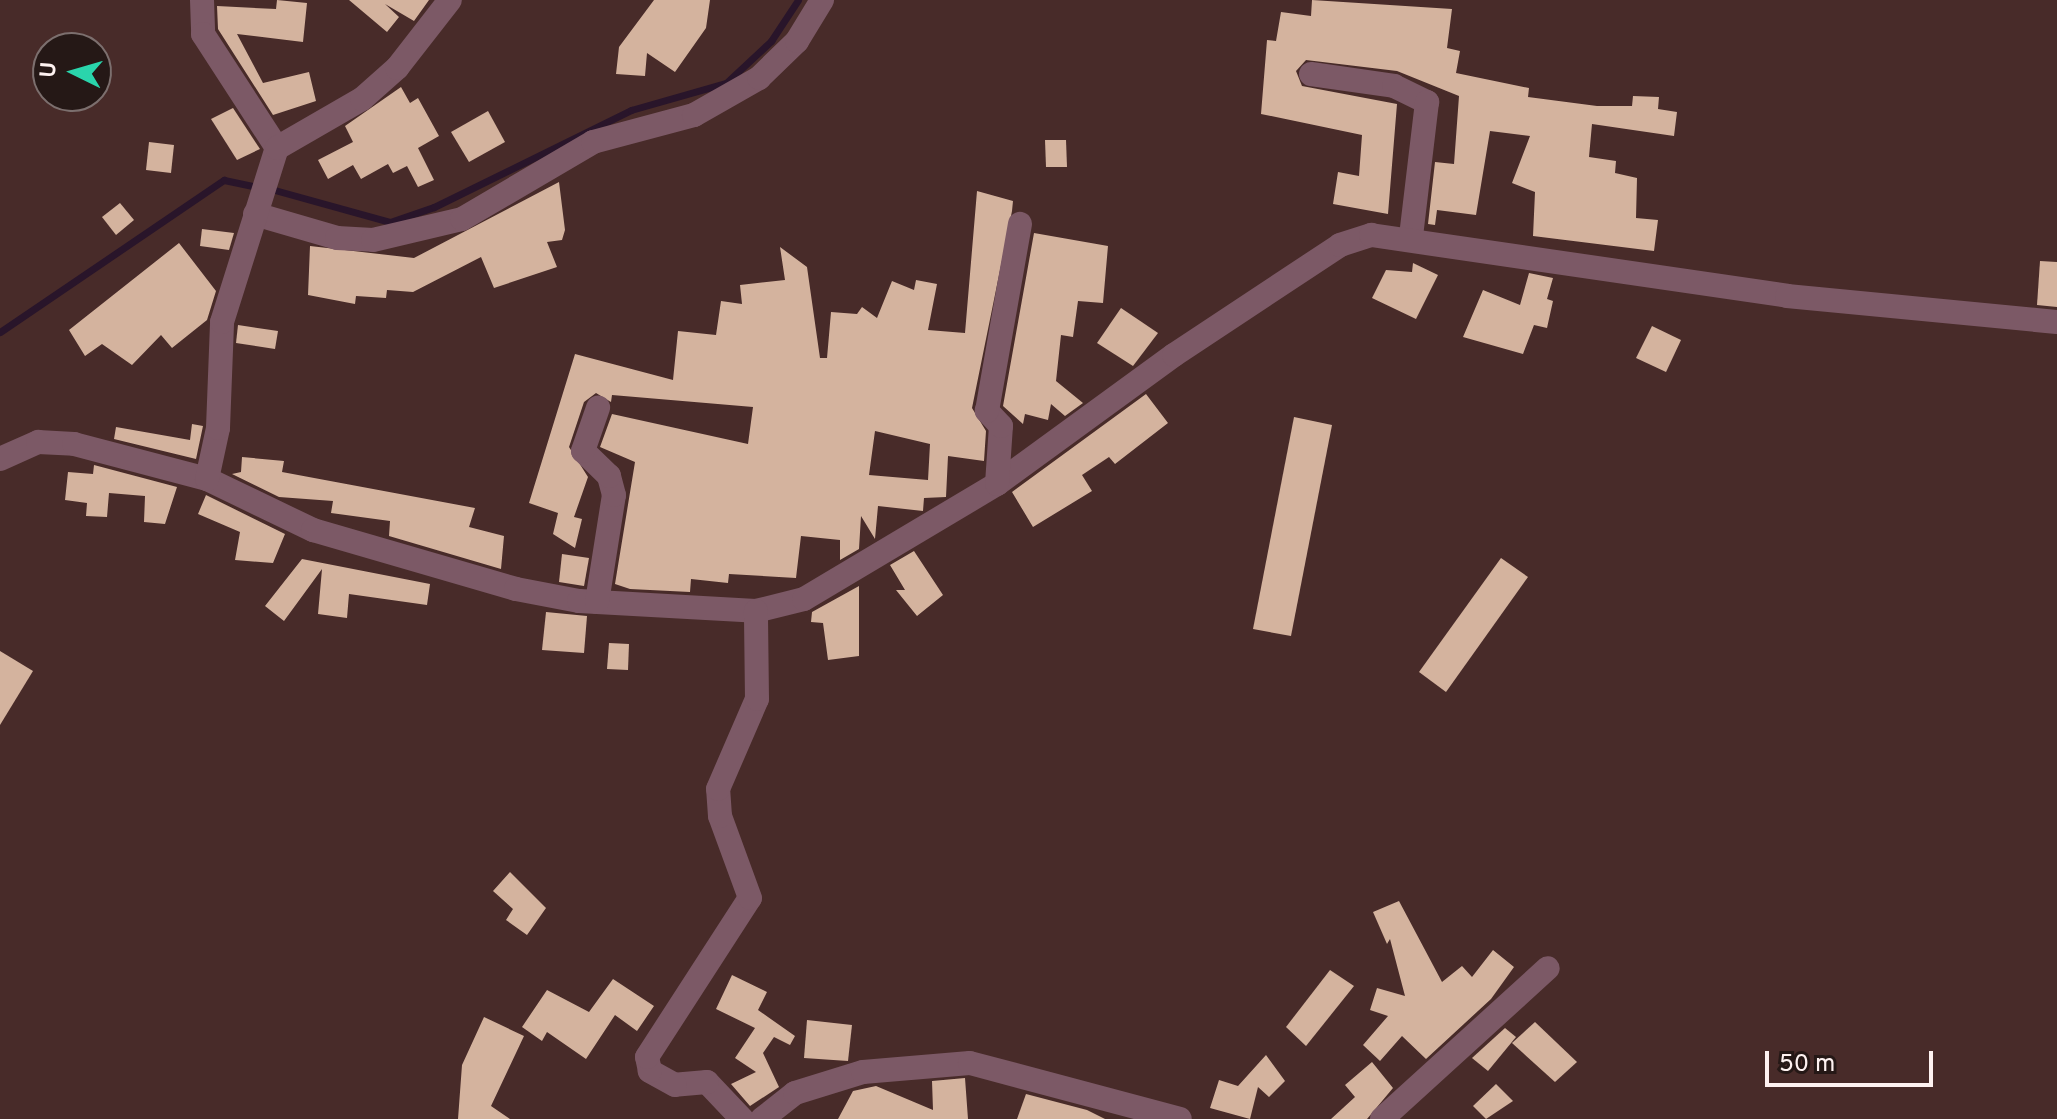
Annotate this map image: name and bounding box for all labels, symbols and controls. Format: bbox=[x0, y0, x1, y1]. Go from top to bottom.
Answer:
north arrow bbox=[32, 32, 112, 112]
text: U bbox=[35, 61, 64, 79]
scale bar bbox=[1769, 1035, 1937, 1085]
text: 50 m bbox=[1779, 1050, 1835, 1080]

